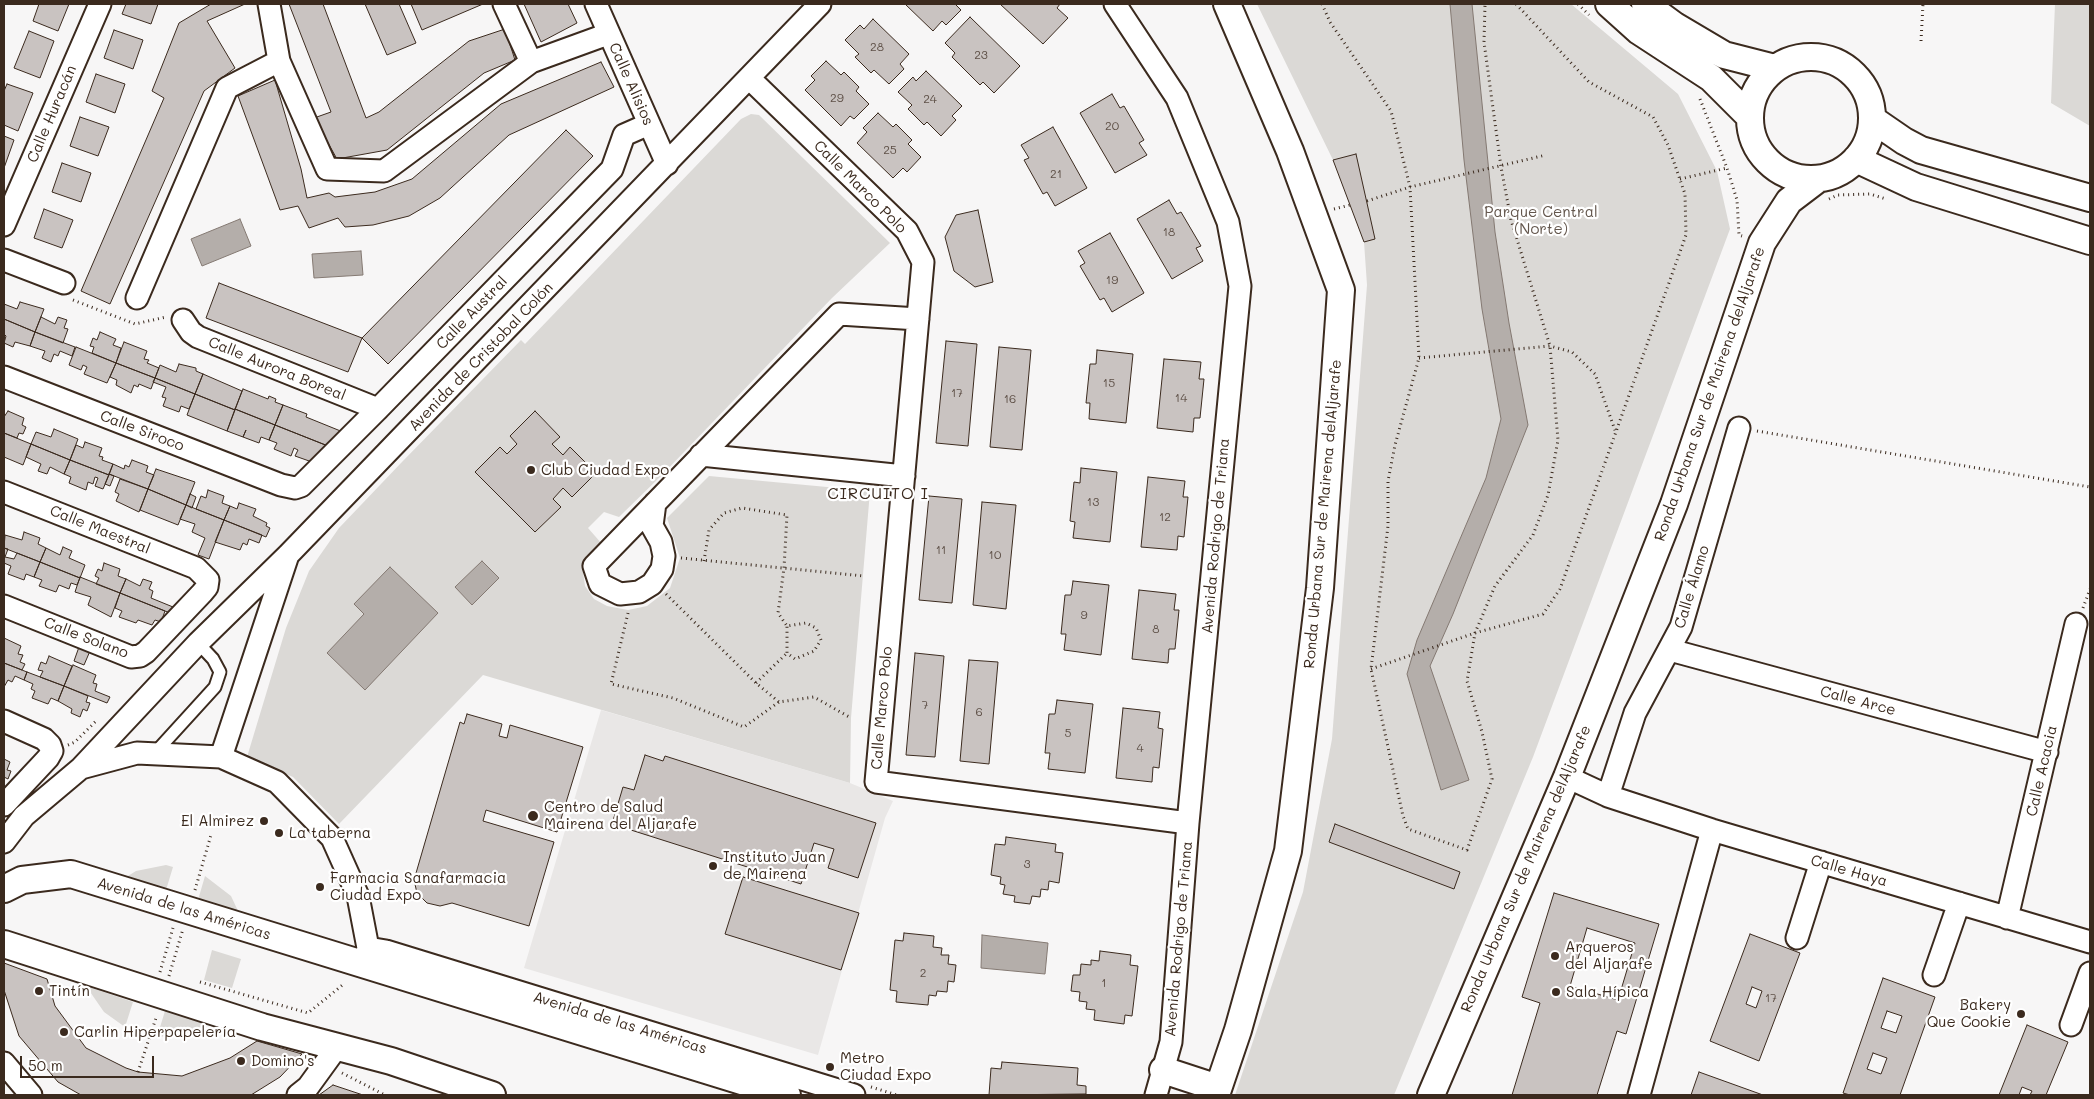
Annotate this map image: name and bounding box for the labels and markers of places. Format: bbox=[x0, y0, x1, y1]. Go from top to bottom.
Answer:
place label: Club Ciudad Expo bbox=[541, 461, 669, 479]
marker: Club Ciudad Expo bbox=[525, 464, 537, 476]
place label: Centro de Salud Mairena del Aljarafe bbox=[544, 798, 697, 833]
marker: Centro de Salud Mairena del Aljarafe bbox=[526, 809, 540, 823]
place label: El Almirez bbox=[181, 812, 254, 830]
marker: El Almirez bbox=[258, 815, 270, 827]
place label: La taberna bbox=[289, 824, 371, 842]
marker: La taberna bbox=[273, 827, 285, 839]
place label: Instituto Juan de Mairena bbox=[723, 848, 826, 883]
marker: Instituto Juan de Mairena bbox=[707, 860, 719, 872]
place label: Farmacia Sanafarmacia Ciudad Expo bbox=[330, 869, 506, 904]
marker: Farmacia Sanafarmacia Ciudad Expo bbox=[314, 881, 326, 893]
place label: Arqueros del Aljarafe bbox=[1565, 938, 1653, 973]
marker: Arqueros del Aljarafe bbox=[1549, 950, 1561, 962]
place label: Tintín bbox=[49, 982, 90, 1000]
place label: Sala Hípica bbox=[1566, 983, 1649, 1001]
marker: Tintín bbox=[33, 985, 45, 997]
marker: Sala Hípica bbox=[1550, 986, 1562, 998]
place label: Bakery Que Cookie bbox=[1927, 996, 2011, 1031]
marker: Bakery Que Cookie bbox=[2015, 1008, 2027, 1020]
place label: Carlin Hiperpapelería bbox=[74, 1023, 236, 1041]
marker: Carlin Hiperpapelería bbox=[58, 1026, 70, 1038]
place label: Metro Ciudad Expo bbox=[840, 1049, 931, 1084]
place label: Domino's bbox=[251, 1052, 315, 1070]
marker: Domino's bbox=[235, 1055, 247, 1067]
marker: Metro Ciudad Expo bbox=[824, 1061, 836, 1073]

